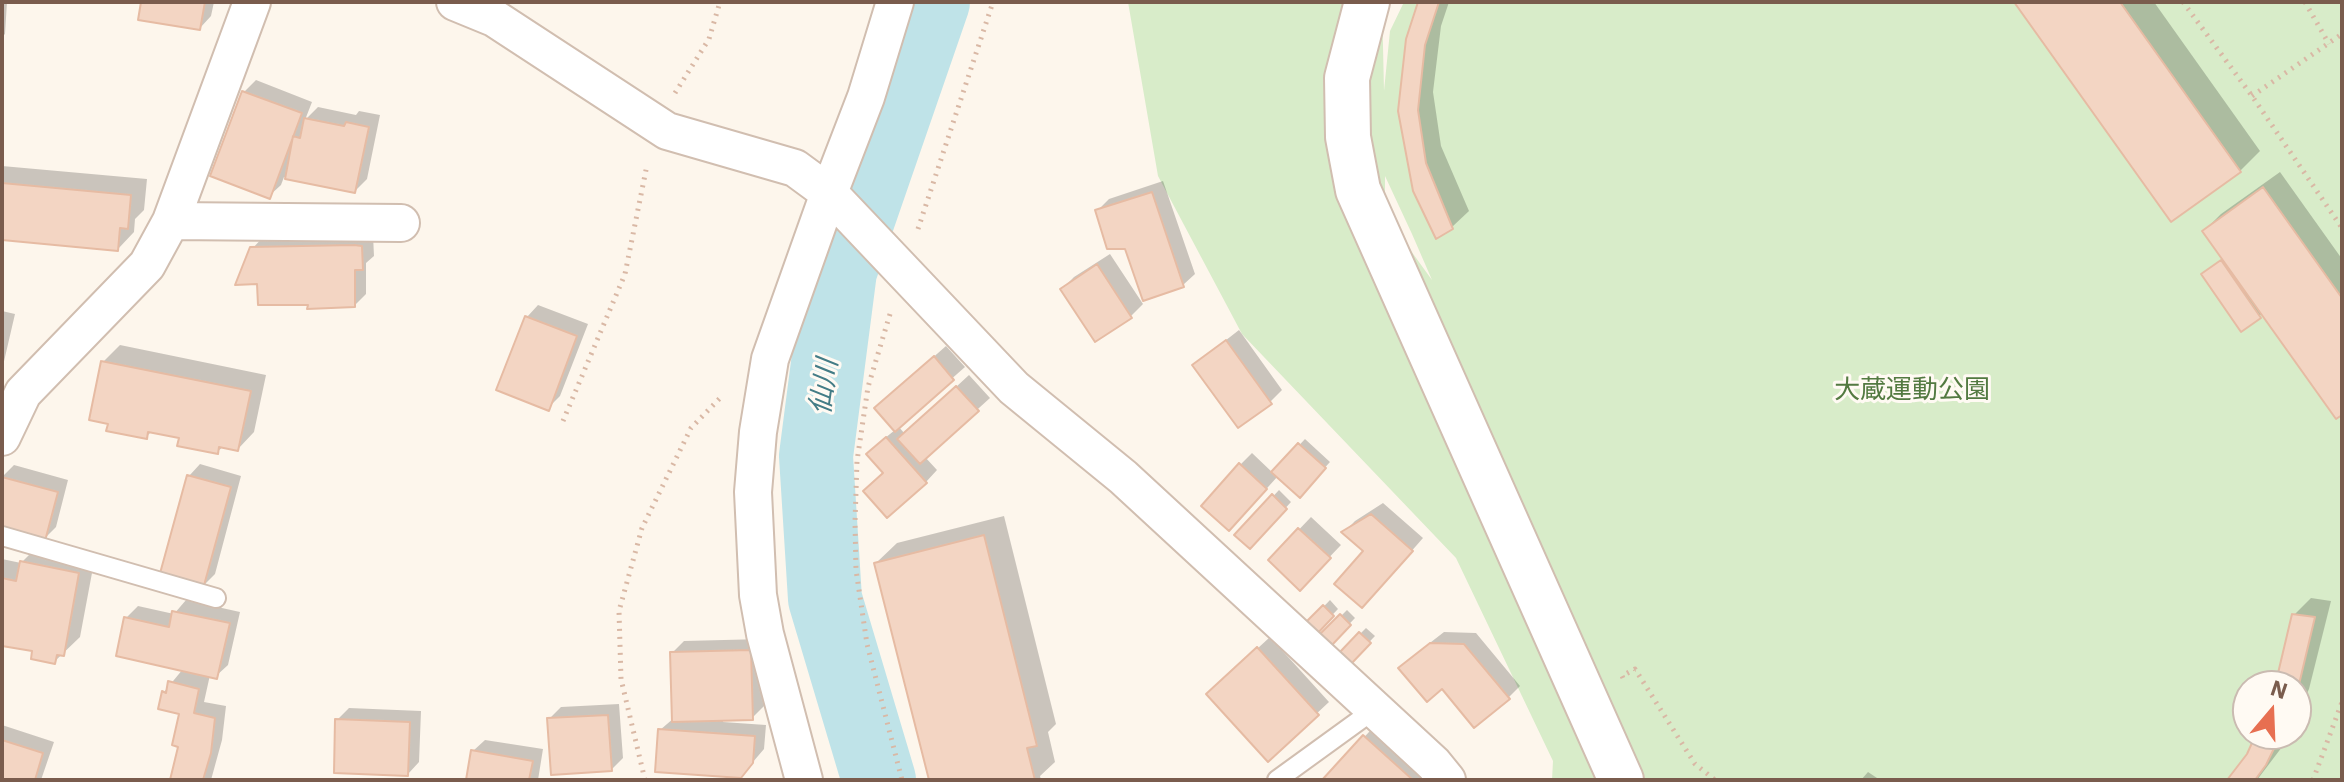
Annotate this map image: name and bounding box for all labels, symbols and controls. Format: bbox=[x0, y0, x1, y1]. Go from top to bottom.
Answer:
water label: 仙川 bbox=[804, 357, 846, 417]
park label: 大蔵運動公園 bbox=[1834, 374, 1990, 406]
north arrow bbox=[2232, 670, 2312, 750]
text: N bbox=[2267, 672, 2292, 705]

